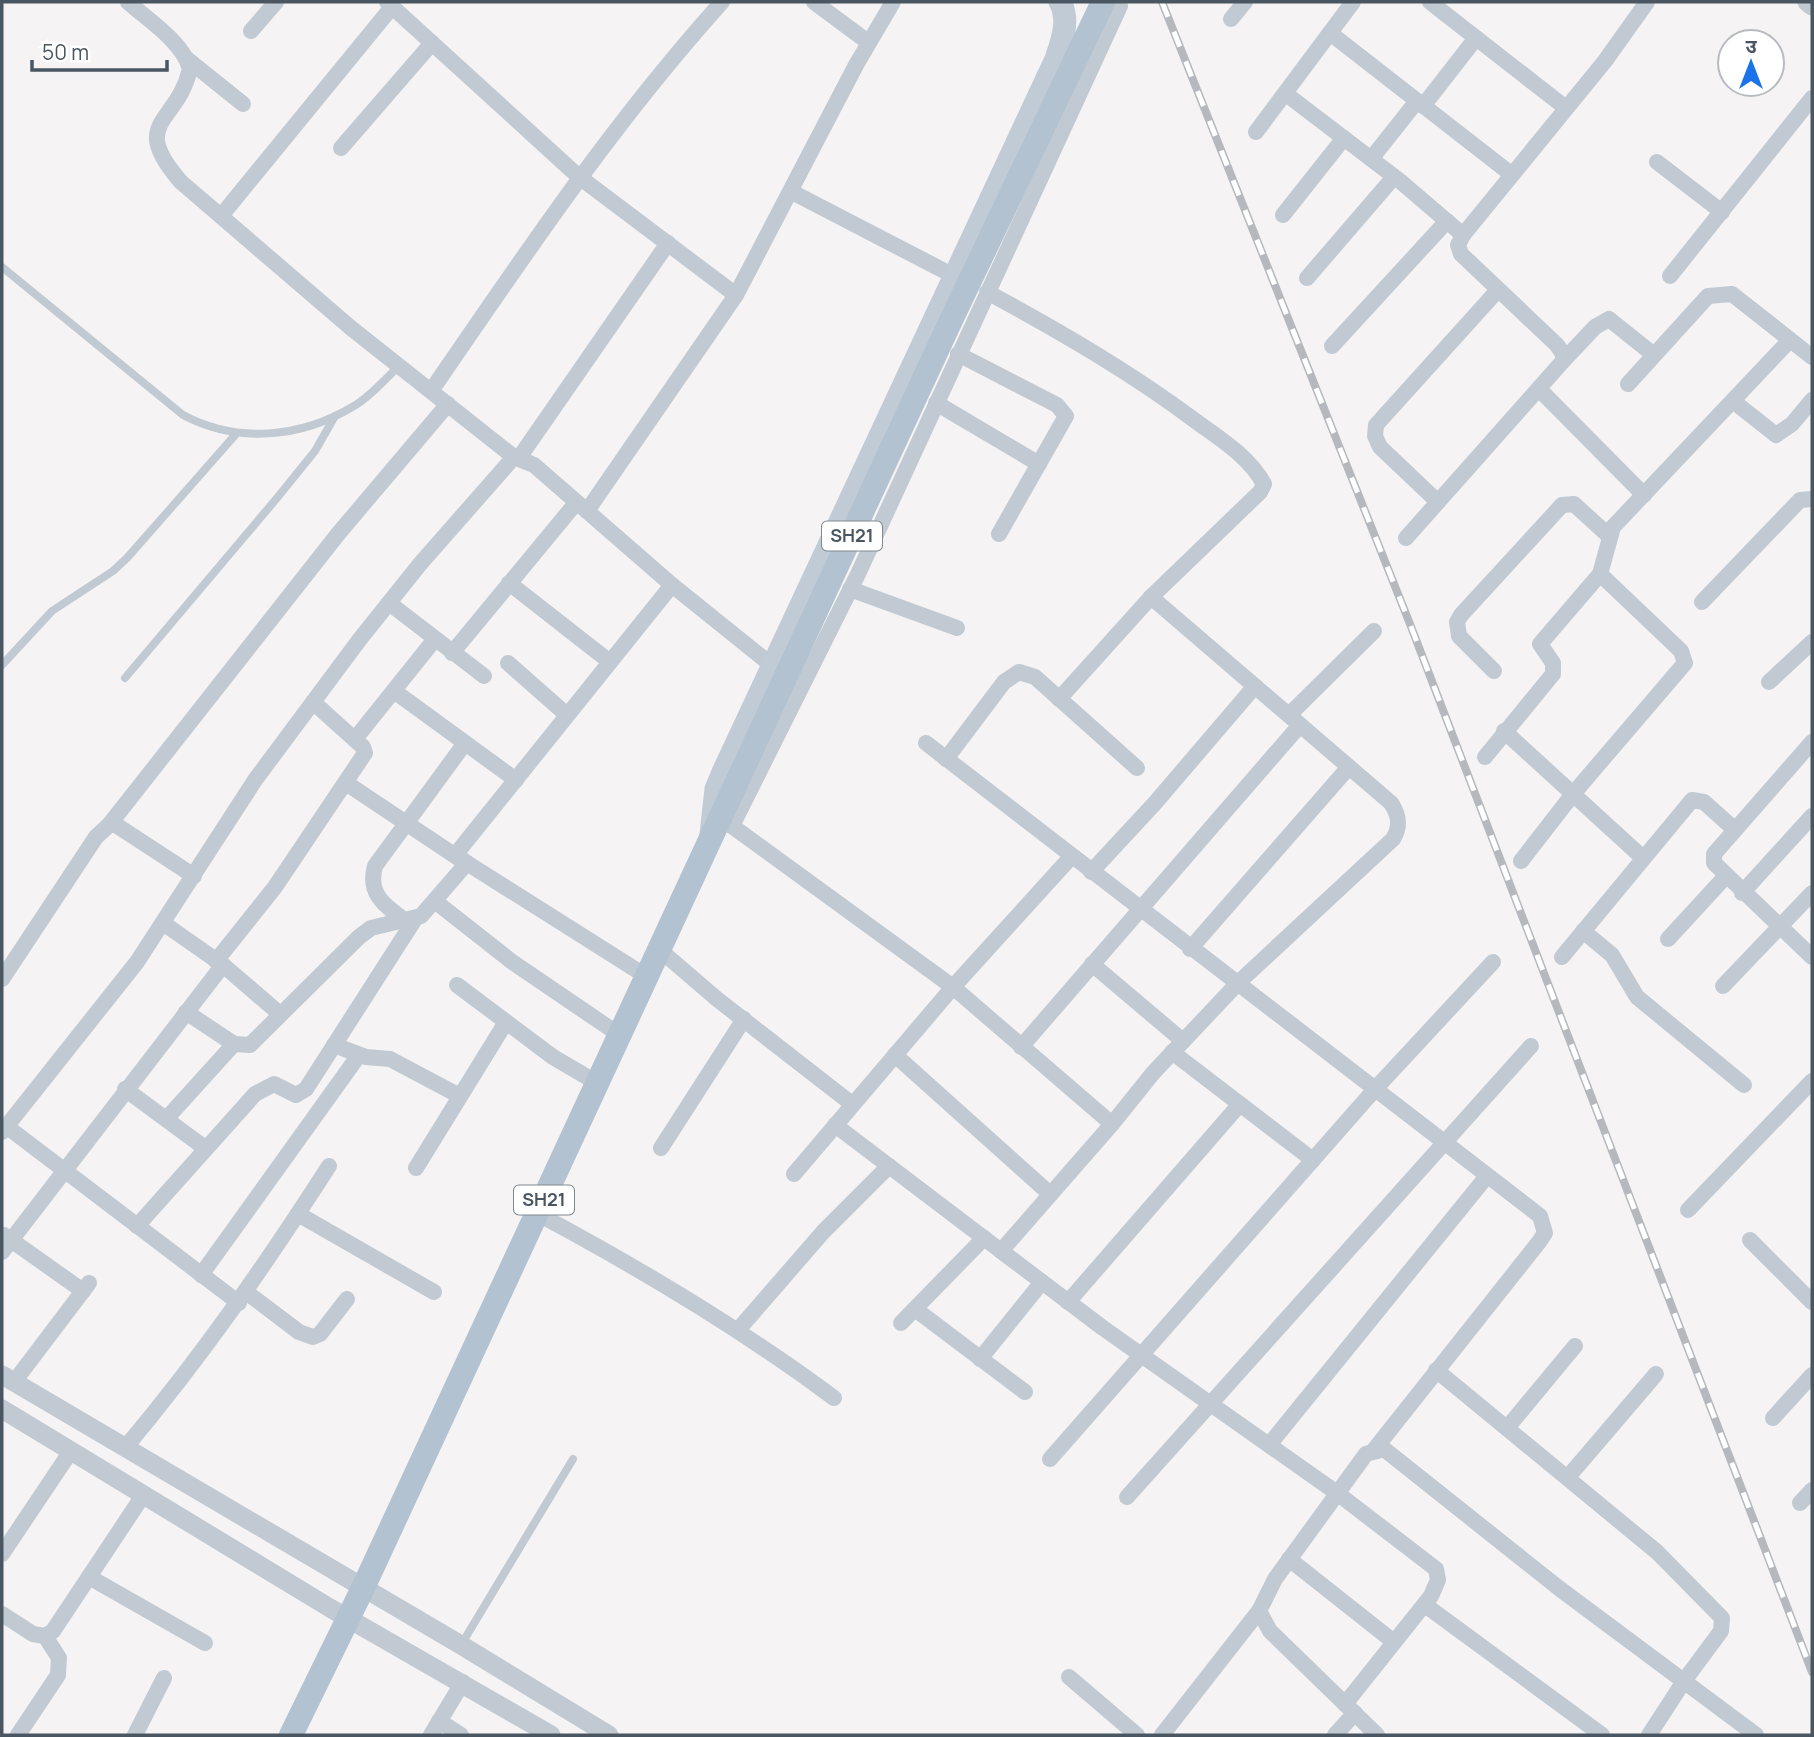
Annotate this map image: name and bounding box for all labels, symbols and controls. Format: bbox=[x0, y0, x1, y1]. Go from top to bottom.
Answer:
scale bar bbox=[32, 28, 166, 72]
north arrow bbox=[1716, 28, 1786, 98]
text: उ bbox=[1745, 33, 1757, 59]
text: 50 m bbox=[42, 38, 89, 66]
road number: SH21 bbox=[822, 522, 882, 550]
road number: SH21 bbox=[514, 1185, 574, 1214]

